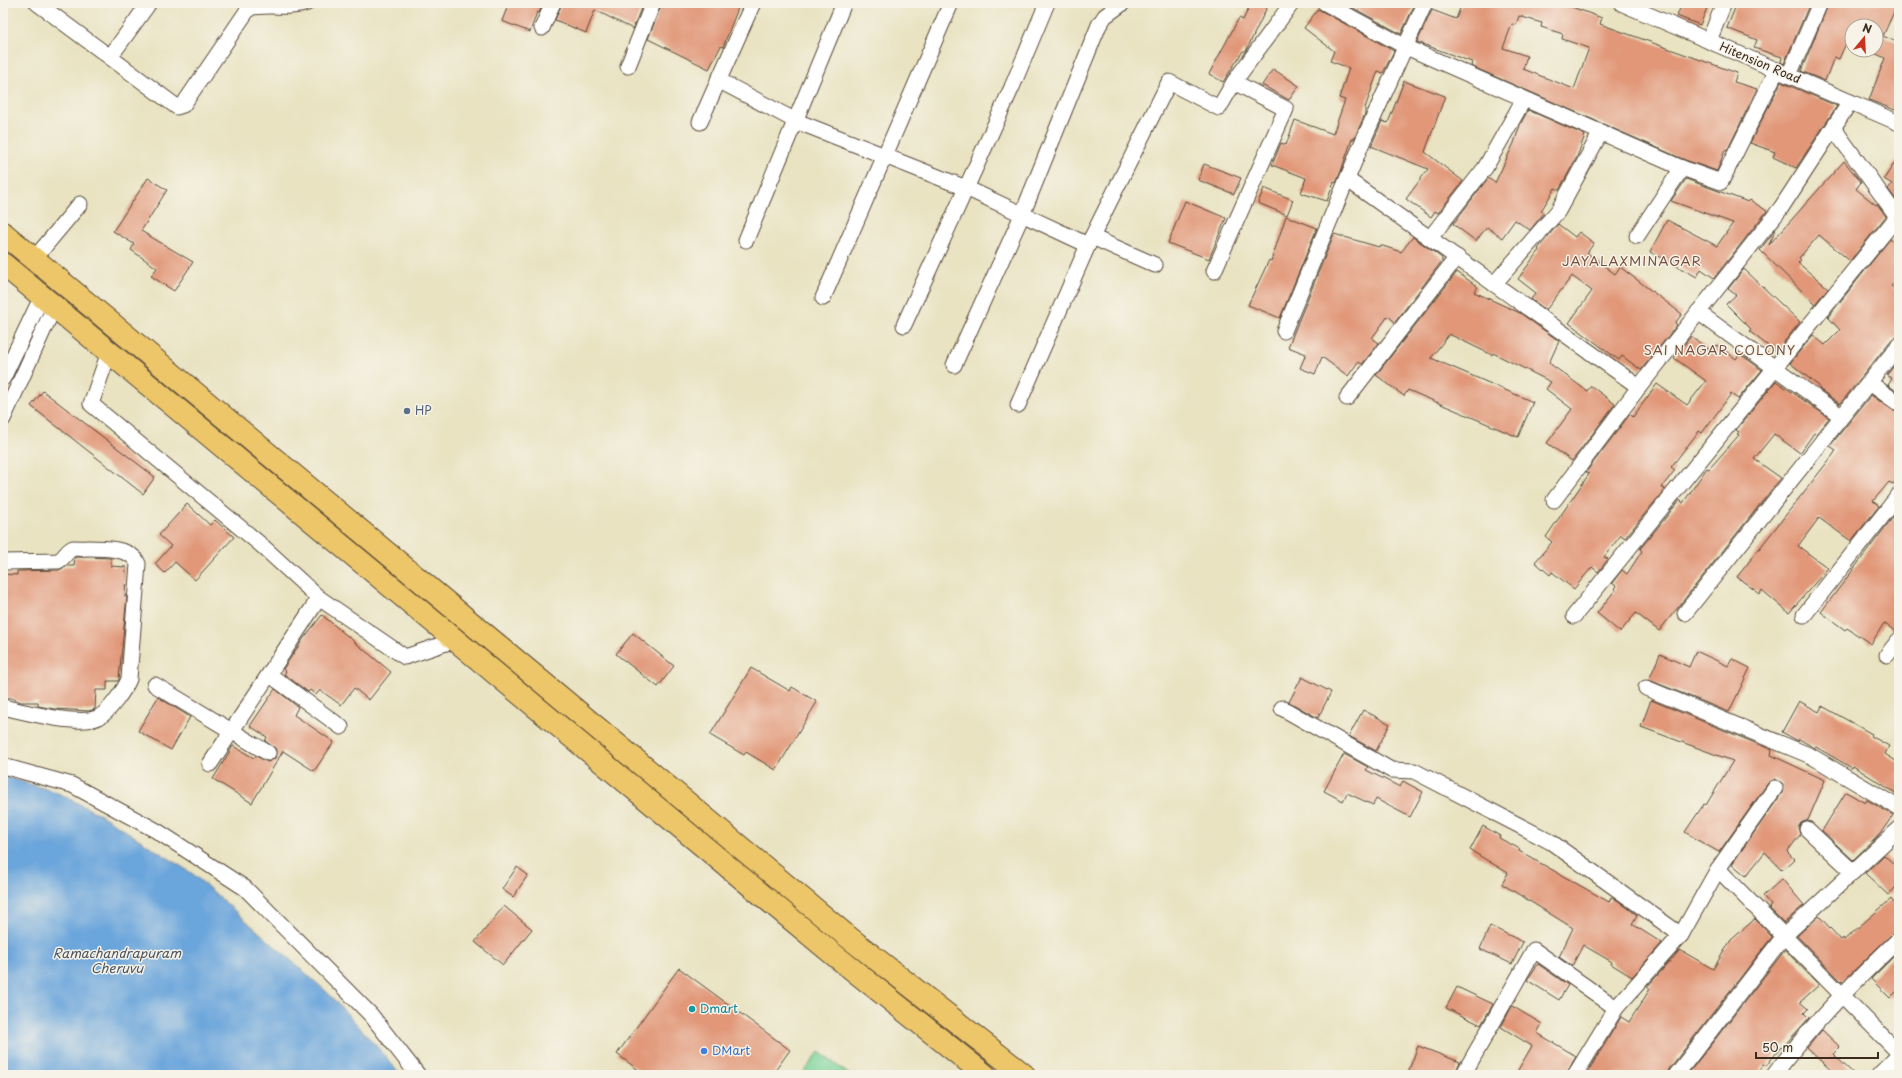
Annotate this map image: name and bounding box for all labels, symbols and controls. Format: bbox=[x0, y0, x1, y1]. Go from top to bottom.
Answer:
north arrow bbox=[1844, 18, 1884, 58]
text: N bbox=[1860, 19, 1874, 38]
street label: Hitension Road bbox=[1717, 37, 1804, 87]
district label: JAYALAXMINAGAR bbox=[1562, 251, 1702, 270]
district label: SAI NAGAR COLONY bbox=[1644, 340, 1796, 359]
place label: HP bbox=[415, 401, 432, 419]
marker: HP bbox=[402, 406, 412, 416]
water label: Ramachandrapuram Cheruvu bbox=[53, 943, 182, 977]
place label: Dmart bbox=[700, 999, 738, 1017]
marker: Dmart bbox=[687, 1004, 697, 1014]
scale bar bbox=[1756, 1034, 1878, 1060]
text: 50 m bbox=[1762, 1038, 1793, 1056]
place label: DMart bbox=[712, 1041, 750, 1059]
marker: DMart bbox=[699, 1046, 709, 1056]

